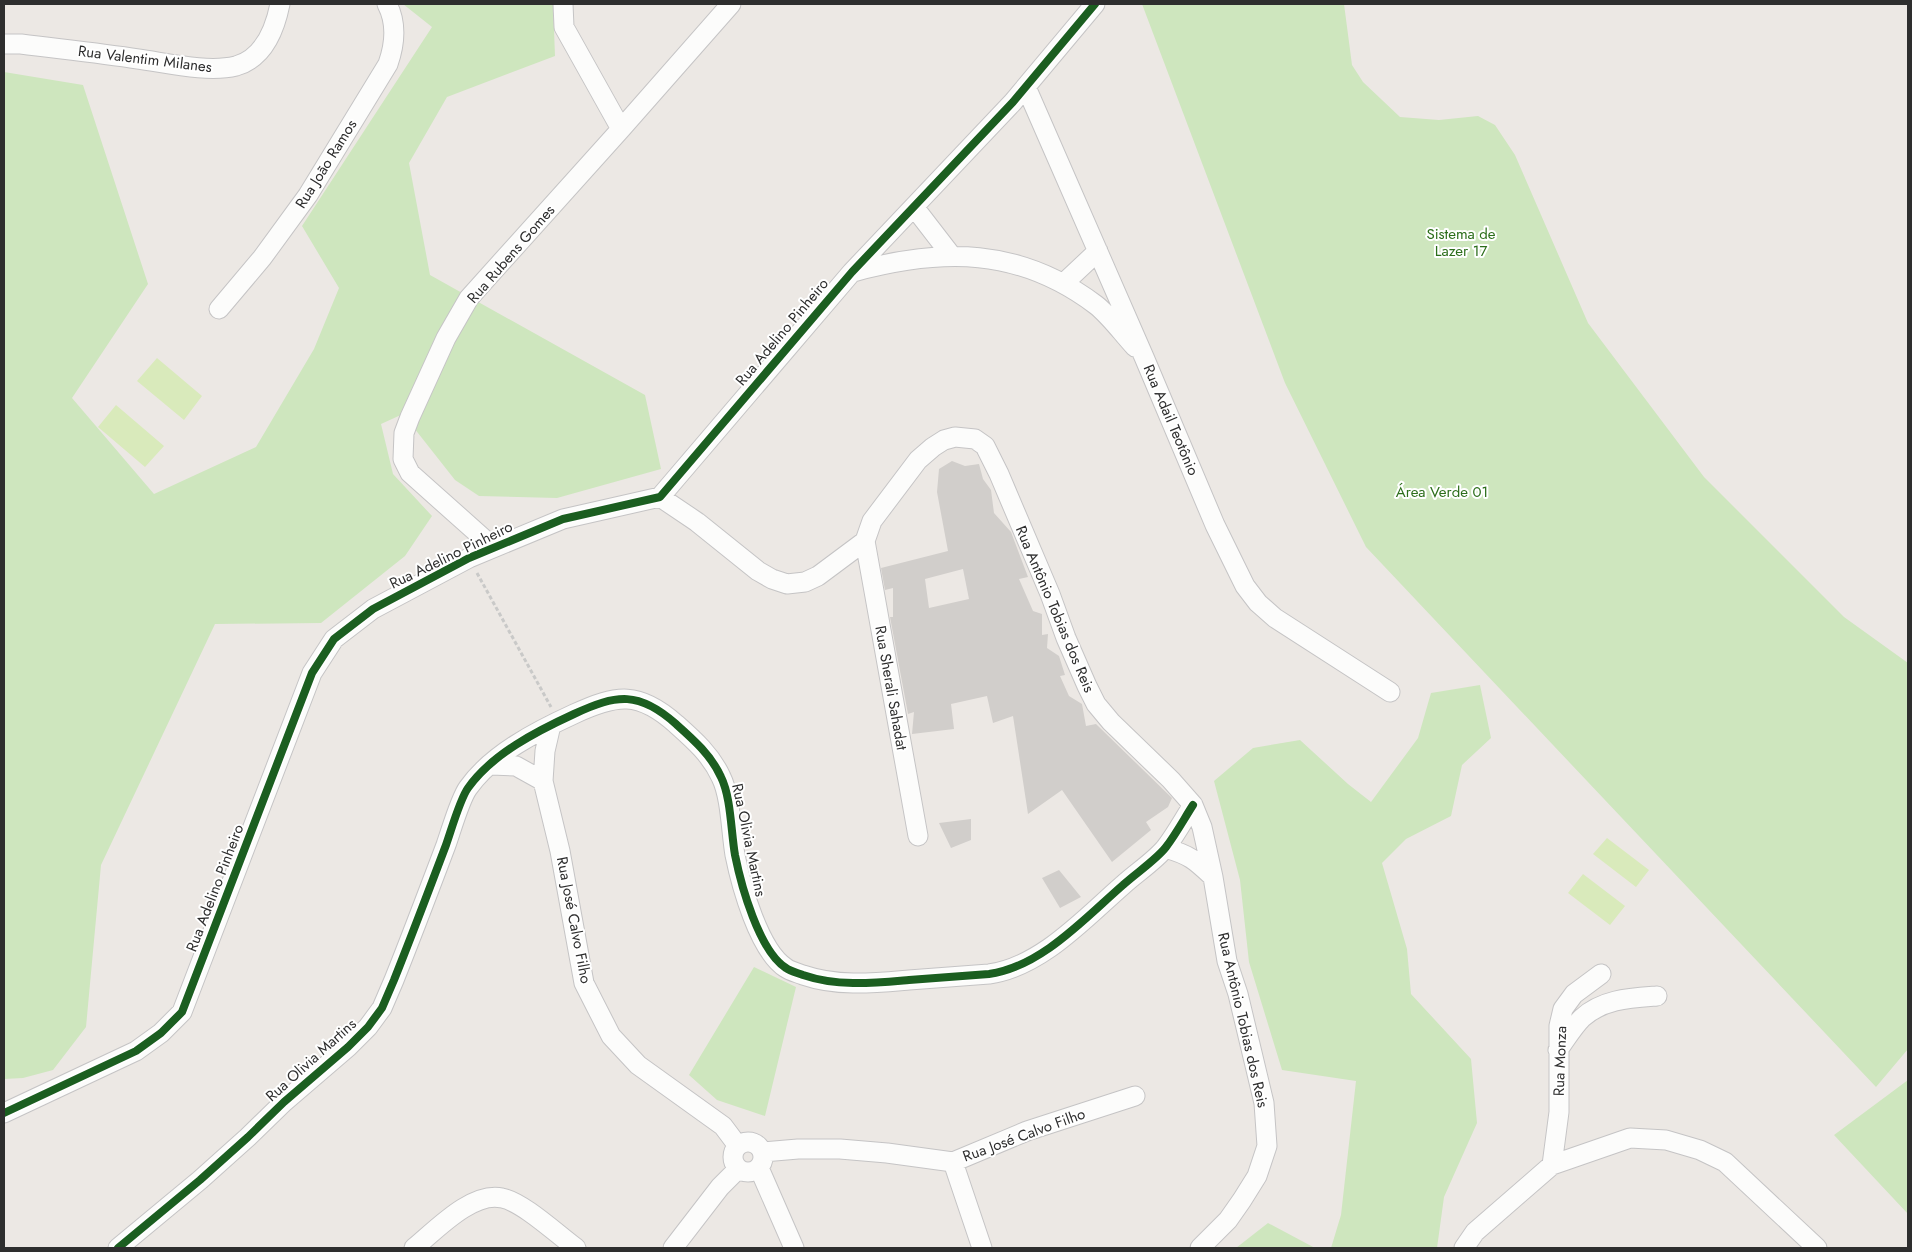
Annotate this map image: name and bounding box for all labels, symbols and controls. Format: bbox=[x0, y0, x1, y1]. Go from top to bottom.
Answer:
street label: Rua Valentim Milanes bbox=[77, 40, 213, 78]
street label: Rua João Ramos bbox=[290, 115, 362, 213]
street label: Rua Rubens Gomes bbox=[462, 200, 560, 308]
park label: Sistema de Lazer 17 bbox=[1426, 223, 1496, 262]
street label: Rua Adelino Pinheiro bbox=[730, 273, 834, 391]
street label: Rua Adail Teotônio bbox=[1138, 361, 1204, 479]
park label: Área Verde 01 bbox=[1396, 481, 1488, 503]
street label: Rua Adelino Pinheiro bbox=[386, 516, 516, 594]
street label: Rua Antônio Tobias dos Reis bbox=[1010, 522, 1100, 696]
street label: Rua Sherali Sahadat bbox=[869, 624, 913, 752]
street label: Rua Olivia Martins bbox=[726, 781, 772, 899]
street label: Rua Adelino Pinheiro bbox=[181, 821, 249, 955]
street label: Rua José Calvo Filho bbox=[551, 855, 597, 985]
street label: Rua Antônio Tobias dos Reis bbox=[1212, 930, 1274, 1110]
street label: Rua Olivia Martins bbox=[261, 1013, 361, 1107]
street label: Rua Monza bbox=[1548, 1025, 1572, 1097]
street label: Rua José Calvo Filho bbox=[960, 1103, 1088, 1167]

